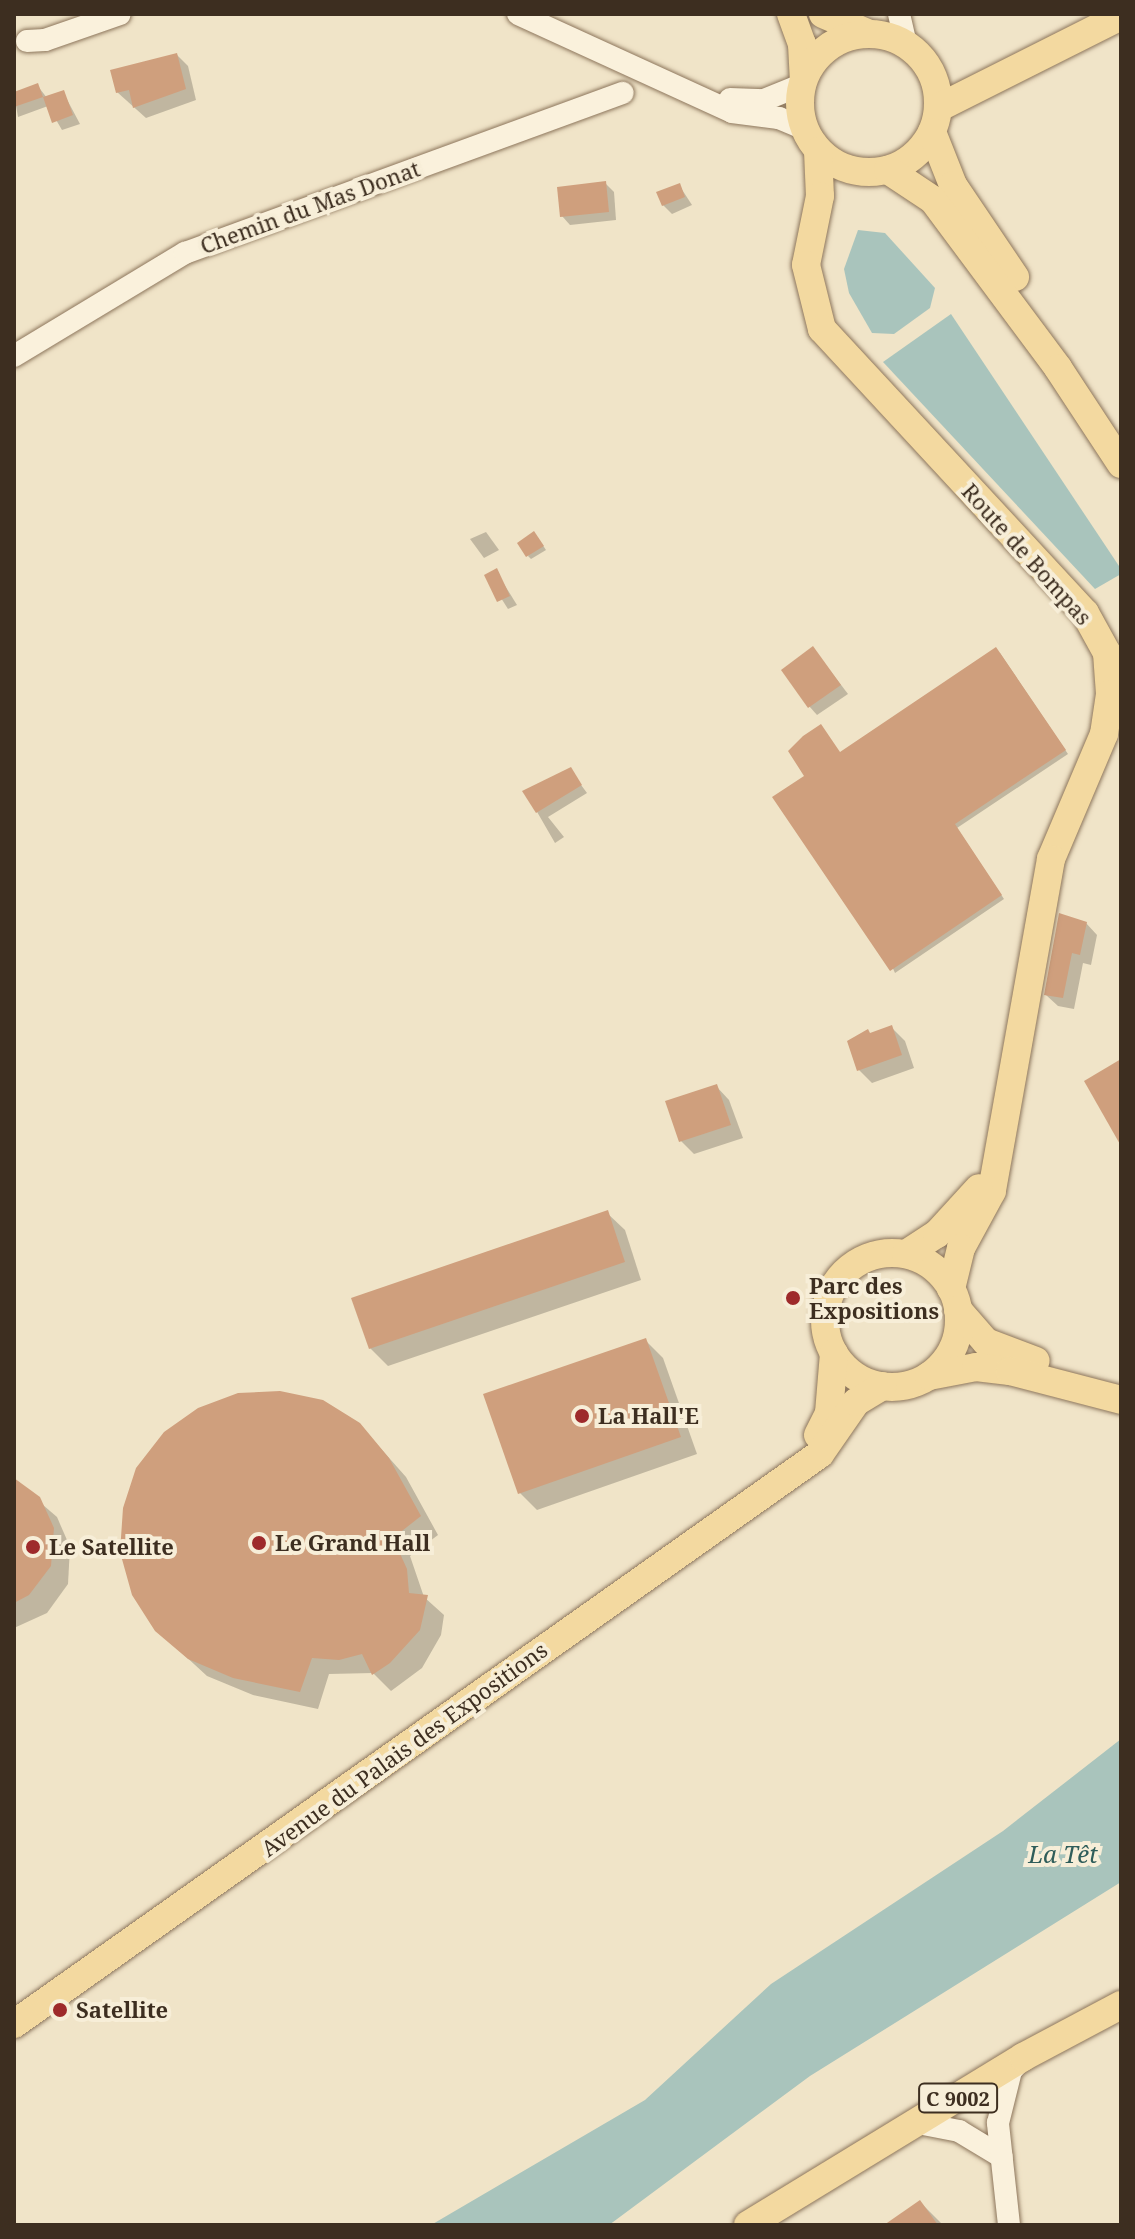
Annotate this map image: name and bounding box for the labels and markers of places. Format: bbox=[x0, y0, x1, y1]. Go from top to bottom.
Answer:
place label: Parc des Expositions bbox=[809, 1272, 939, 1324]
marker: Parc des Expositions bbox=[784, 1289, 802, 1307]
place label: La Hall'E bbox=[598, 1403, 699, 1429]
marker: La Hall'E bbox=[573, 1407, 591, 1425]
place label: Le Grand Hall bbox=[275, 1530, 430, 1556]
place label: Le Satellite bbox=[49, 1534, 174, 1560]
marker: Le Grand Hall bbox=[250, 1534, 268, 1552]
marker: Le Satellite bbox=[24, 1538, 42, 1556]
place label: Satellite bbox=[76, 1997, 168, 2023]
marker: Satellite bbox=[51, 2001, 69, 2019]

